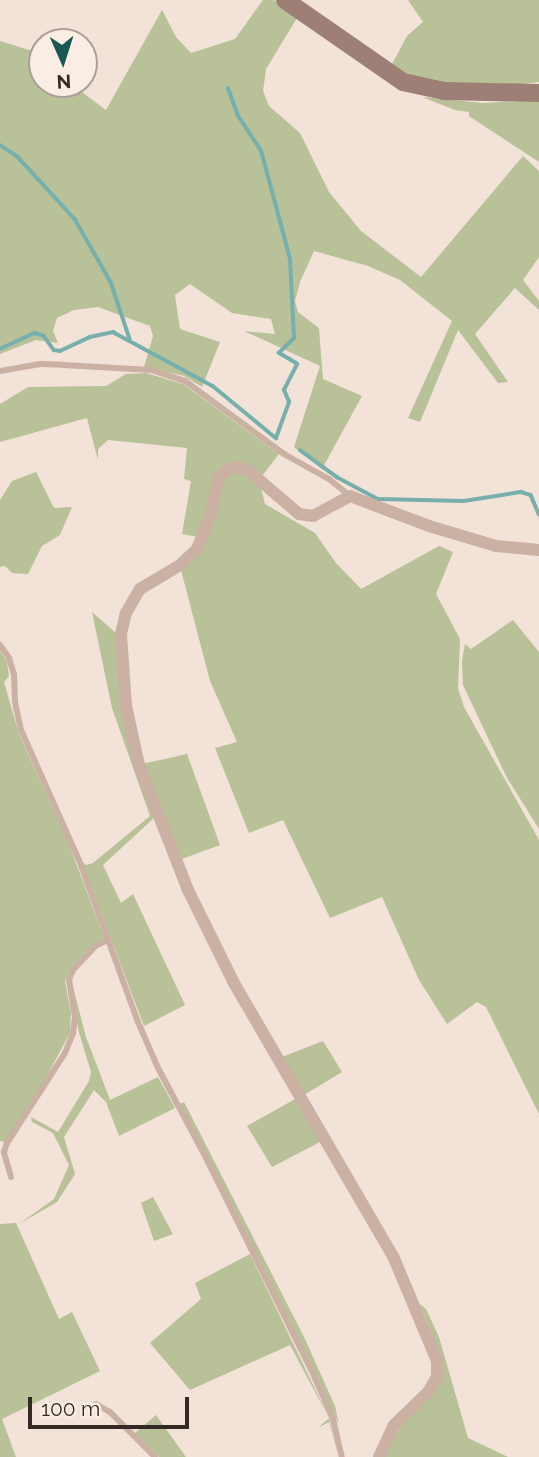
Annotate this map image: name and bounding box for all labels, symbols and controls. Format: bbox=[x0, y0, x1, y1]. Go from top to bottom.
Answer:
north arrow bbox=[28, 28, 98, 98]
text: N bbox=[56, 71, 72, 93]
scale bar bbox=[32, 1384, 192, 1428]
text: 100 m bbox=[41, 1396, 100, 1421]

